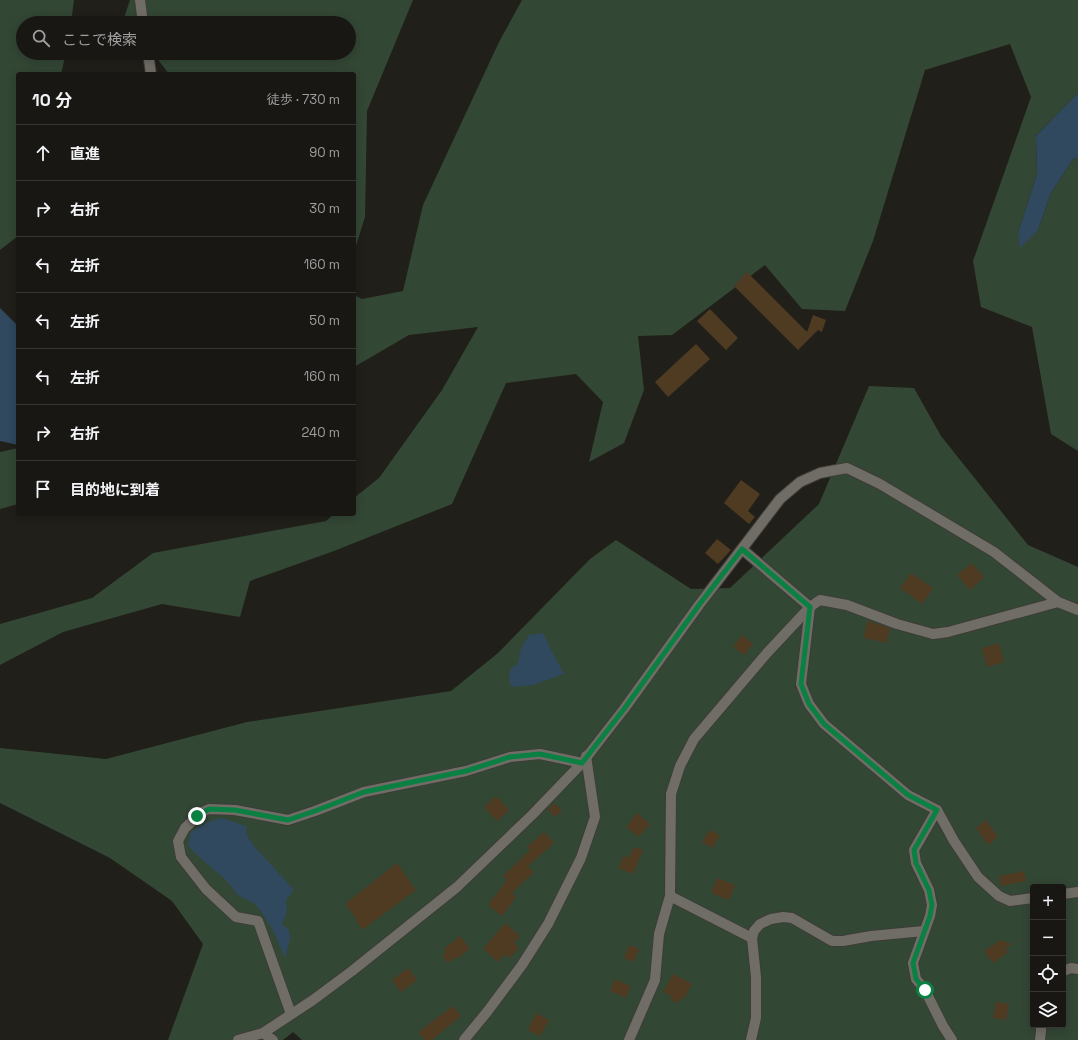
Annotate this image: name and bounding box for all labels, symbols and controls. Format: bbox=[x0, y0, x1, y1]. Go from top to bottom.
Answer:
search box bbox=[16, 16, 356, 60]
icon: search bbox=[30, 27, 52, 49]
text: ここで検索 bbox=[62, 30, 137, 49]
text: 10 分 bbox=[32, 89, 72, 111]
text: 徒歩 · 730 m bbox=[267, 91, 340, 108]
icon: ahead bbox=[32, 142, 54, 164]
text: 直進 bbox=[70, 144, 100, 163]
text: 90 m bbox=[309, 144, 340, 161]
icon: right bbox=[32, 198, 54, 220]
text: 右折 bbox=[70, 200, 100, 219]
text: 30 m bbox=[309, 200, 340, 217]
icon: left bbox=[32, 254, 54, 276]
text: 左折 bbox=[70, 256, 100, 275]
text: 160 m bbox=[304, 256, 340, 273]
icon: left bbox=[32, 310, 54, 332]
text: 左折 bbox=[70, 312, 100, 331]
text: 50 m bbox=[309, 312, 340, 329]
icon: left bbox=[32, 366, 54, 388]
text: 左折 bbox=[70, 368, 100, 387]
text: 160 m bbox=[304, 368, 340, 385]
icon: right bbox=[32, 422, 54, 444]
text: 右折 bbox=[70, 424, 100, 443]
text: 240 m bbox=[302, 424, 340, 441]
icon: arrive bbox=[32, 478, 54, 500]
text: 目的地に到着 bbox=[70, 480, 160, 499]
route end bbox=[188, 807, 206, 825]
map controls bbox=[1030, 884, 1066, 1028]
button: + bbox=[1030, 884, 1066, 920]
button: − bbox=[1030, 920, 1066, 956]
button: locate bbox=[1030, 956, 1066, 992]
route start bbox=[916, 981, 934, 999]
button: layers bbox=[1030, 992, 1066, 1028]

